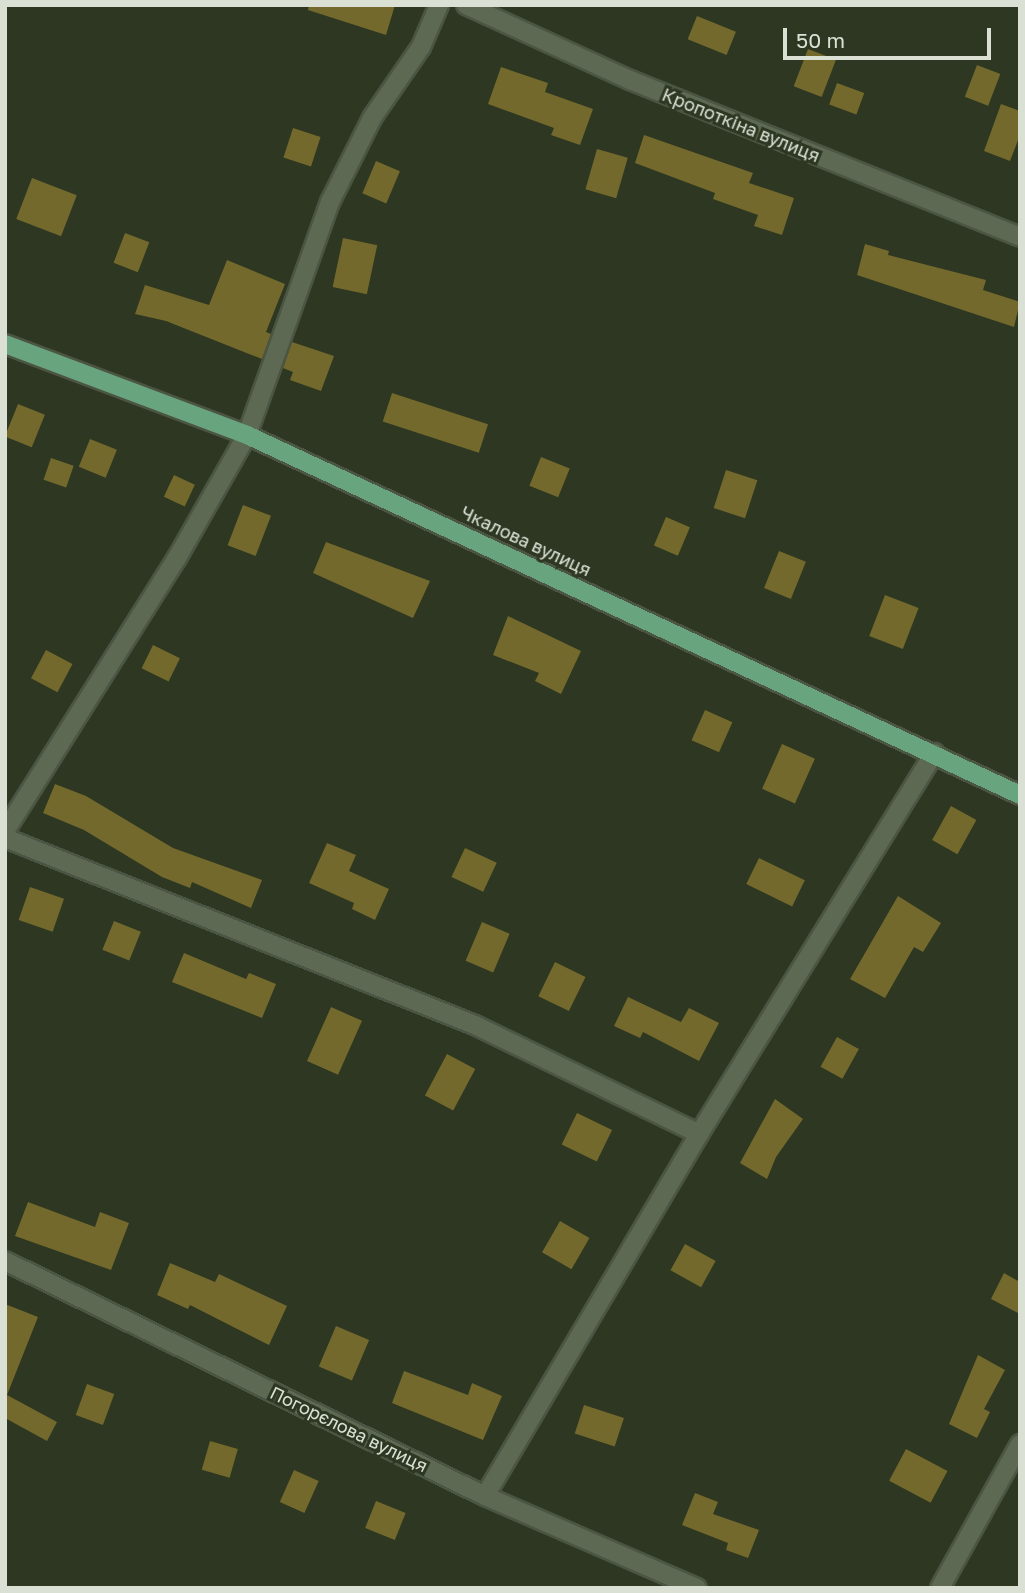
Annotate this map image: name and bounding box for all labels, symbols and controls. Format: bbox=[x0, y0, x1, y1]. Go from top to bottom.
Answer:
scale bar bbox=[787, 14, 995, 58]
text: 50 m bbox=[796, 27, 845, 53]
street label: Кропоткіна вулиця bbox=[659, 83, 823, 167]
street label: Чкалова вулиця bbox=[457, 501, 595, 581]
street label: Погорєлова вулиця bbox=[267, 1381, 431, 1477]

